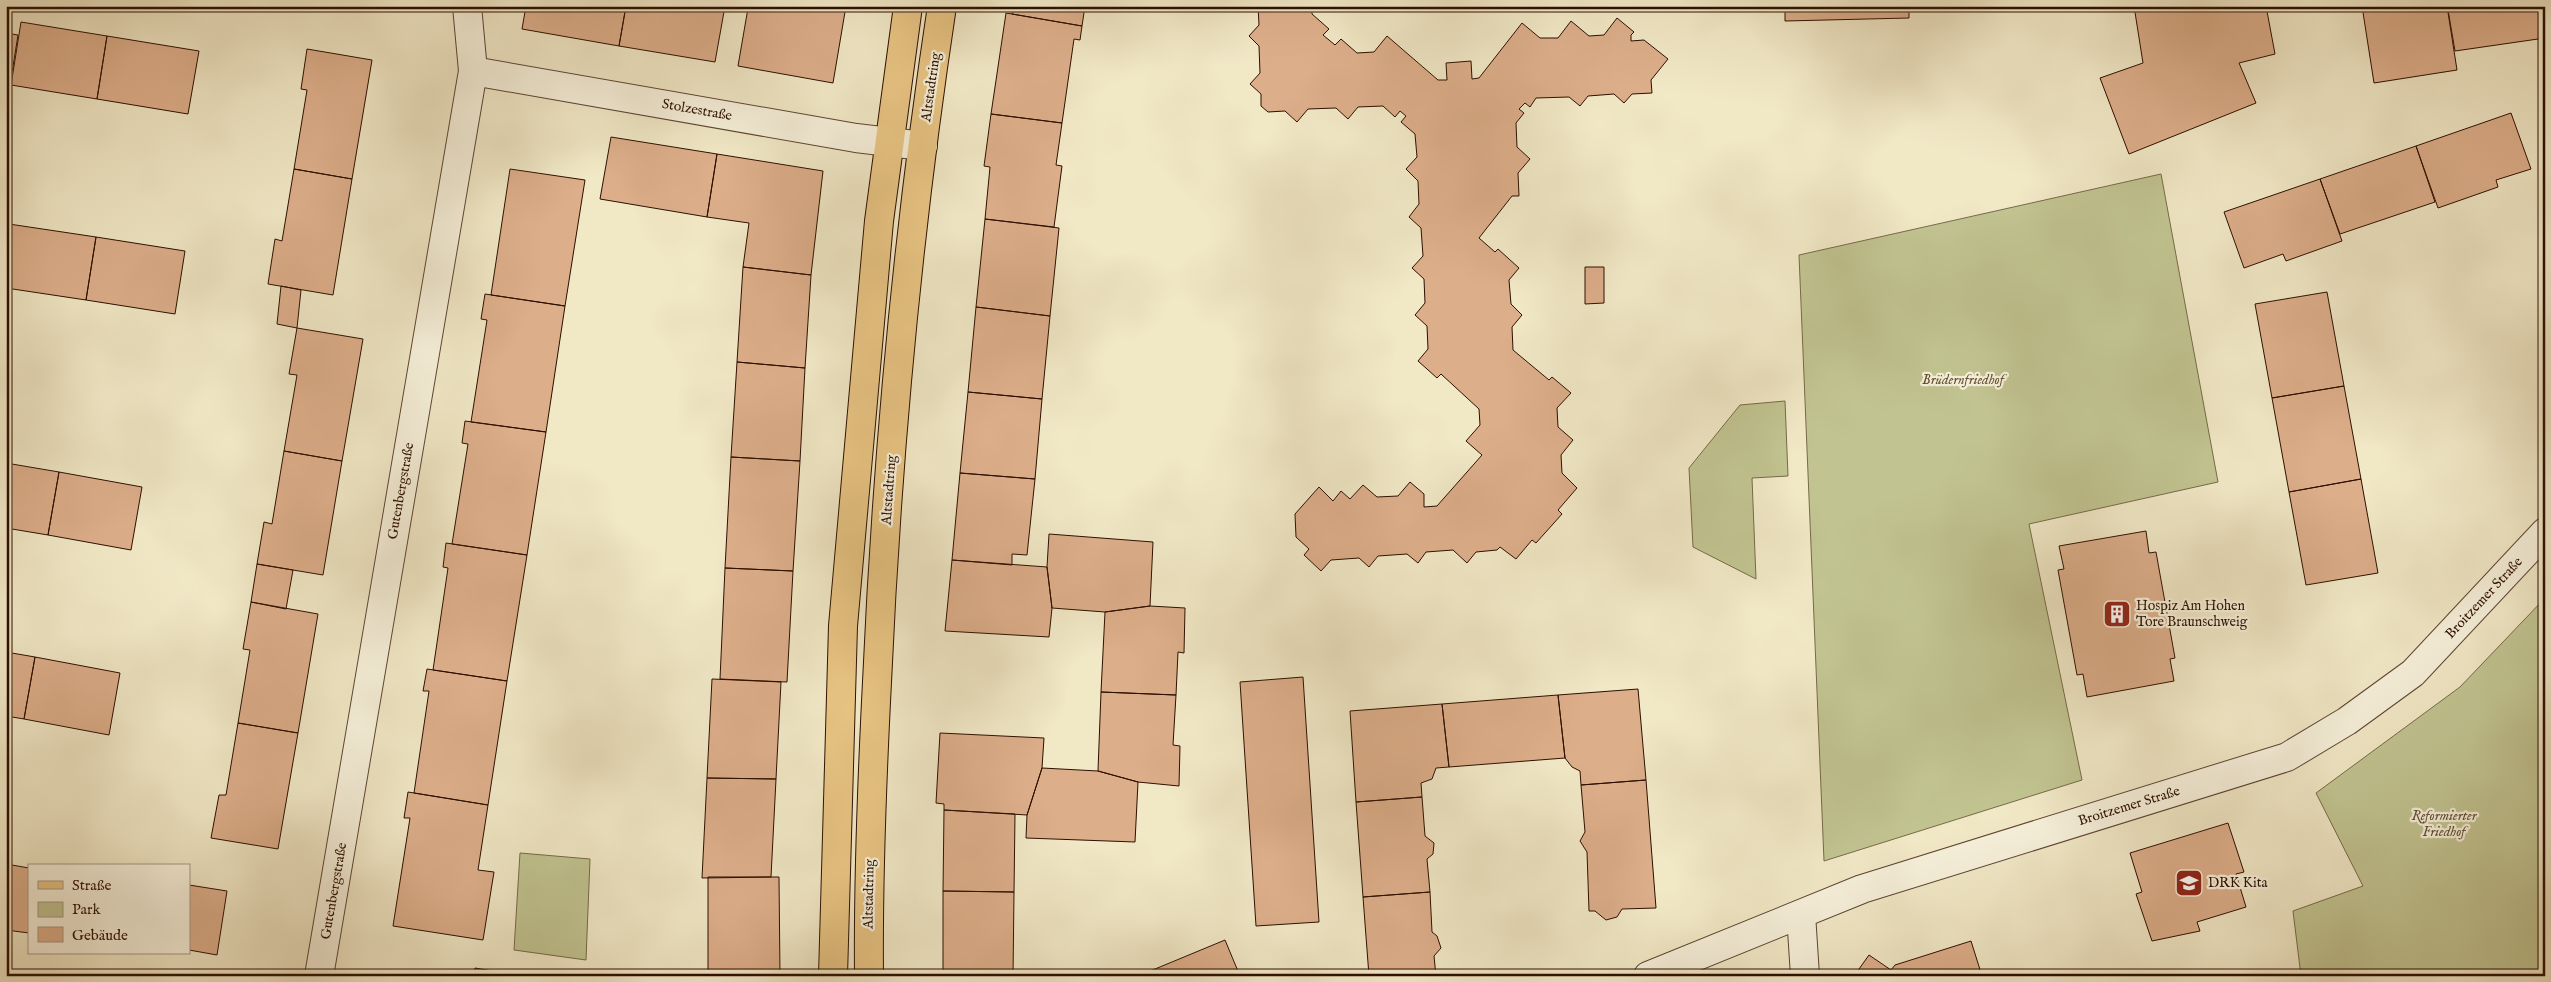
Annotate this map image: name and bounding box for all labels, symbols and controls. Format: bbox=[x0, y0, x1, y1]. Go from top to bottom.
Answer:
street label: Altstadtring bbox=[917, 51, 945, 124]
street label: Stolzestraße bbox=[661, 95, 734, 125]
park label: Brüdernfriedhof bbox=[1922, 371, 2008, 389]
street label: Gutenbergstraße bbox=[384, 440, 418, 541]
street label: Altstadtring bbox=[878, 454, 900, 527]
street label: Broitzemer Straße bbox=[2441, 553, 2527, 643]
place label: Hospiz Am Hohen Tore Braunschweig bbox=[2136, 597, 2248, 631]
building icon: Hospiz Am Hohen Tore Braunschweig bbox=[2102, 599, 2132, 629]
street label: Broitzemer Straße bbox=[2076, 782, 2183, 830]
park label: Reformierter Friedhof bbox=[2412, 807, 2478, 841]
street label: Gutenbergstraße bbox=[317, 840, 351, 941]
street label: Altstadtring bbox=[859, 858, 879, 930]
legend bbox=[28, 864, 190, 954]
school or university icon: DRK Kita bbox=[2174, 868, 2204, 898]
place label: DRK Kita bbox=[2208, 874, 2268, 892]
text: Straße bbox=[72, 876, 112, 895]
text: Park bbox=[72, 900, 102, 919]
text: Gebäude bbox=[72, 926, 128, 945]

